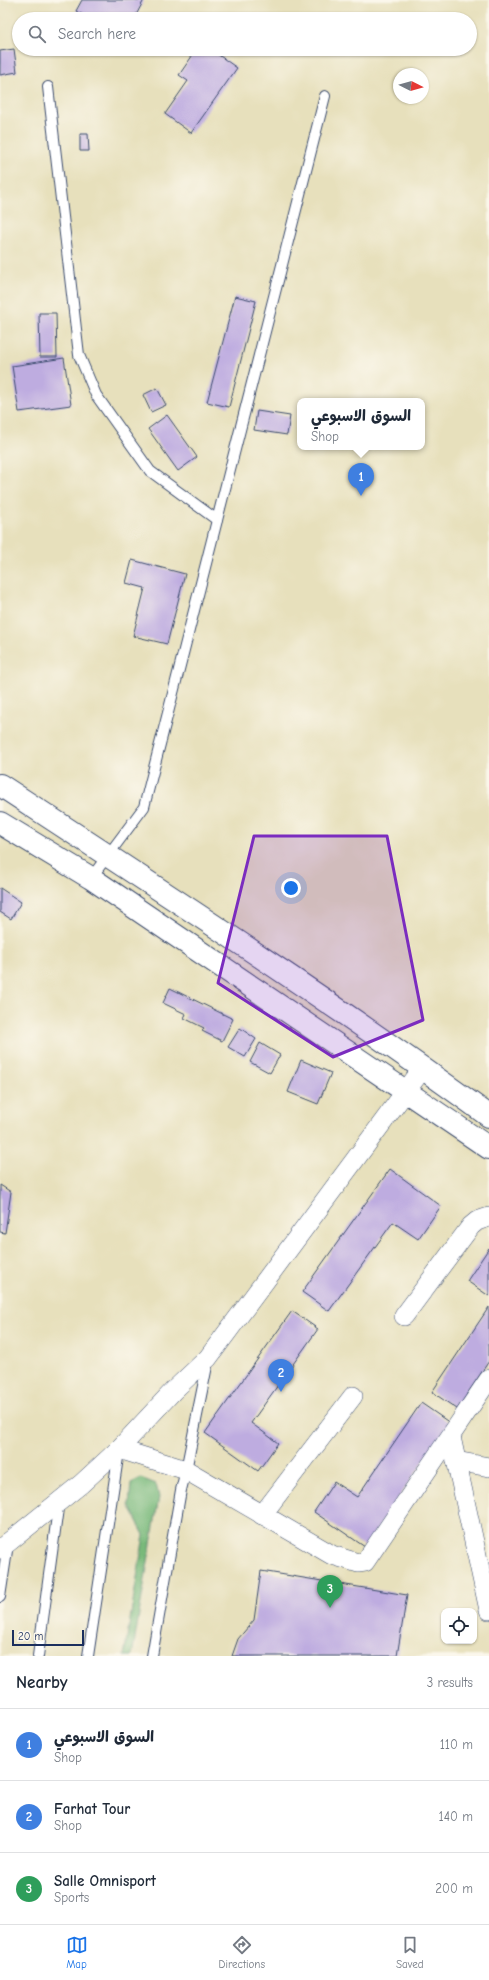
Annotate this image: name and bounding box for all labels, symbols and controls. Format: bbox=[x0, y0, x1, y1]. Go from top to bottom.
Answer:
search box bbox=[12, 12, 477, 56]
icon: search bbox=[26, 23, 48, 45]
text: Search here bbox=[58, 25, 136, 43]
north arrow bbox=[393, 68, 429, 104]
popup bbox=[297, 398, 425, 450]
text: السوق الاسبوعي bbox=[311, 407, 411, 425]
text: Shop bbox=[311, 429, 339, 444]
pin: 1 bbox=[348, 463, 374, 496]
your location bbox=[281, 878, 301, 898]
pin: 2 bbox=[268, 1359, 294, 1392]
pin: 3 bbox=[317, 1575, 343, 1608]
map controls bbox=[441, 1608, 477, 1644]
button: locate bbox=[441, 1608, 477, 1644]
scale bar bbox=[12, 1628, 84, 1647]
text: 20 m bbox=[18, 1630, 43, 1643]
text: Nearby bbox=[16, 1673, 67, 1692]
text: 3 results bbox=[427, 1675, 473, 1690]
text: السوق الاسبوعي bbox=[54, 1728, 154, 1746]
text: 1 bbox=[26, 1737, 32, 1752]
text: 110 m bbox=[440, 1737, 473, 1752]
text: Shop bbox=[54, 1750, 82, 1765]
text: Farhat Tour bbox=[54, 1800, 130, 1818]
text: 2 bbox=[26, 1809, 32, 1824]
text: 140 m bbox=[439, 1809, 473, 1824]
text: Shop bbox=[54, 1818, 82, 1833]
text: Salle Omnisport bbox=[54, 1872, 156, 1890]
text: 3 bbox=[26, 1881, 32, 1896]
text: 200 m bbox=[435, 1881, 473, 1896]
text: Sports bbox=[54, 1890, 89, 1905]
tab: Map bbox=[66, 1934, 88, 1971]
tab: Directions bbox=[219, 1934, 265, 1971]
tab: Saved bbox=[396, 1934, 423, 1971]

